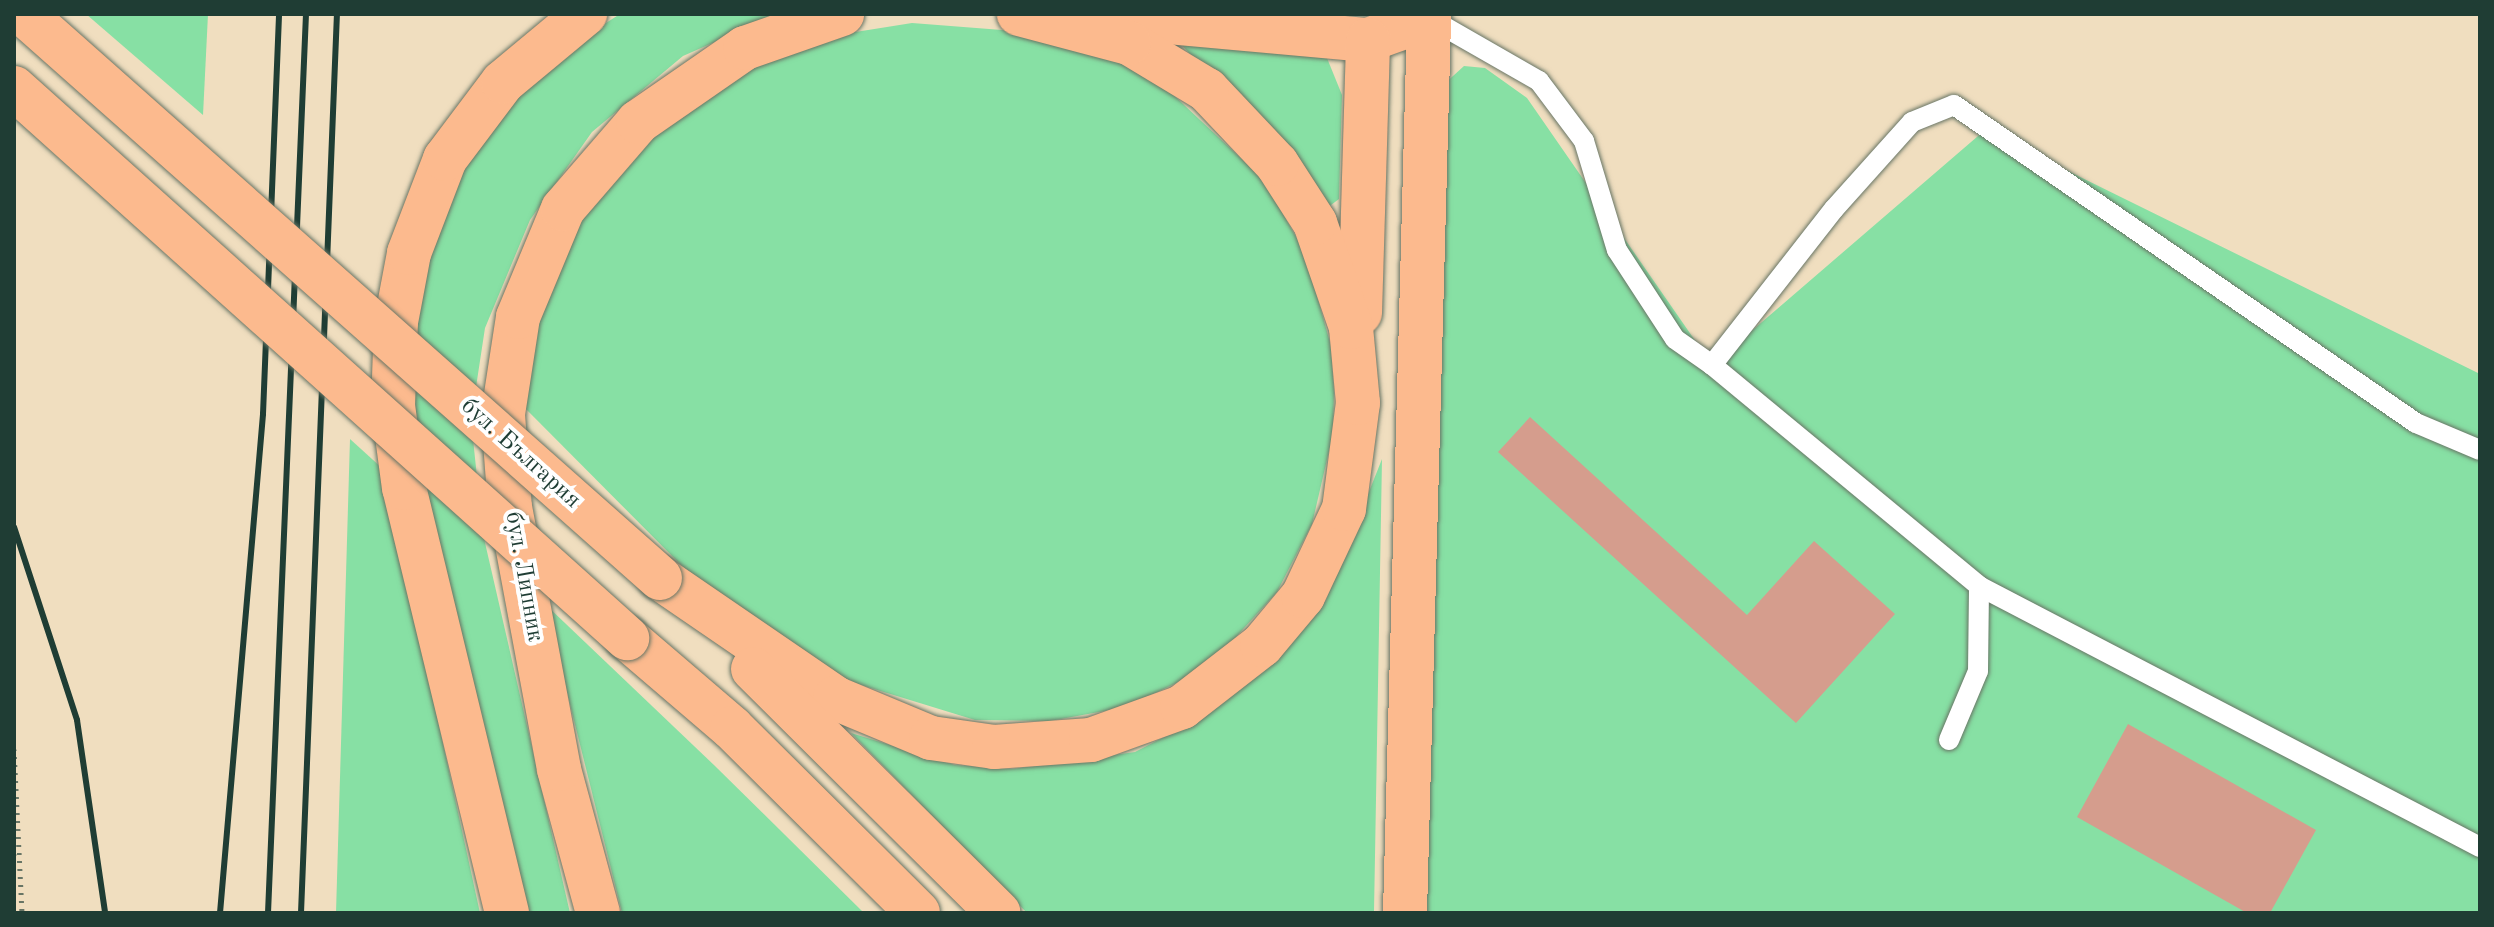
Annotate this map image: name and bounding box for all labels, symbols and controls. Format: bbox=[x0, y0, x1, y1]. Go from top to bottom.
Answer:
street label: бул. България bbox=[454, 393, 586, 515]
street label: бул. Липник bbox=[497, 510, 549, 644]

